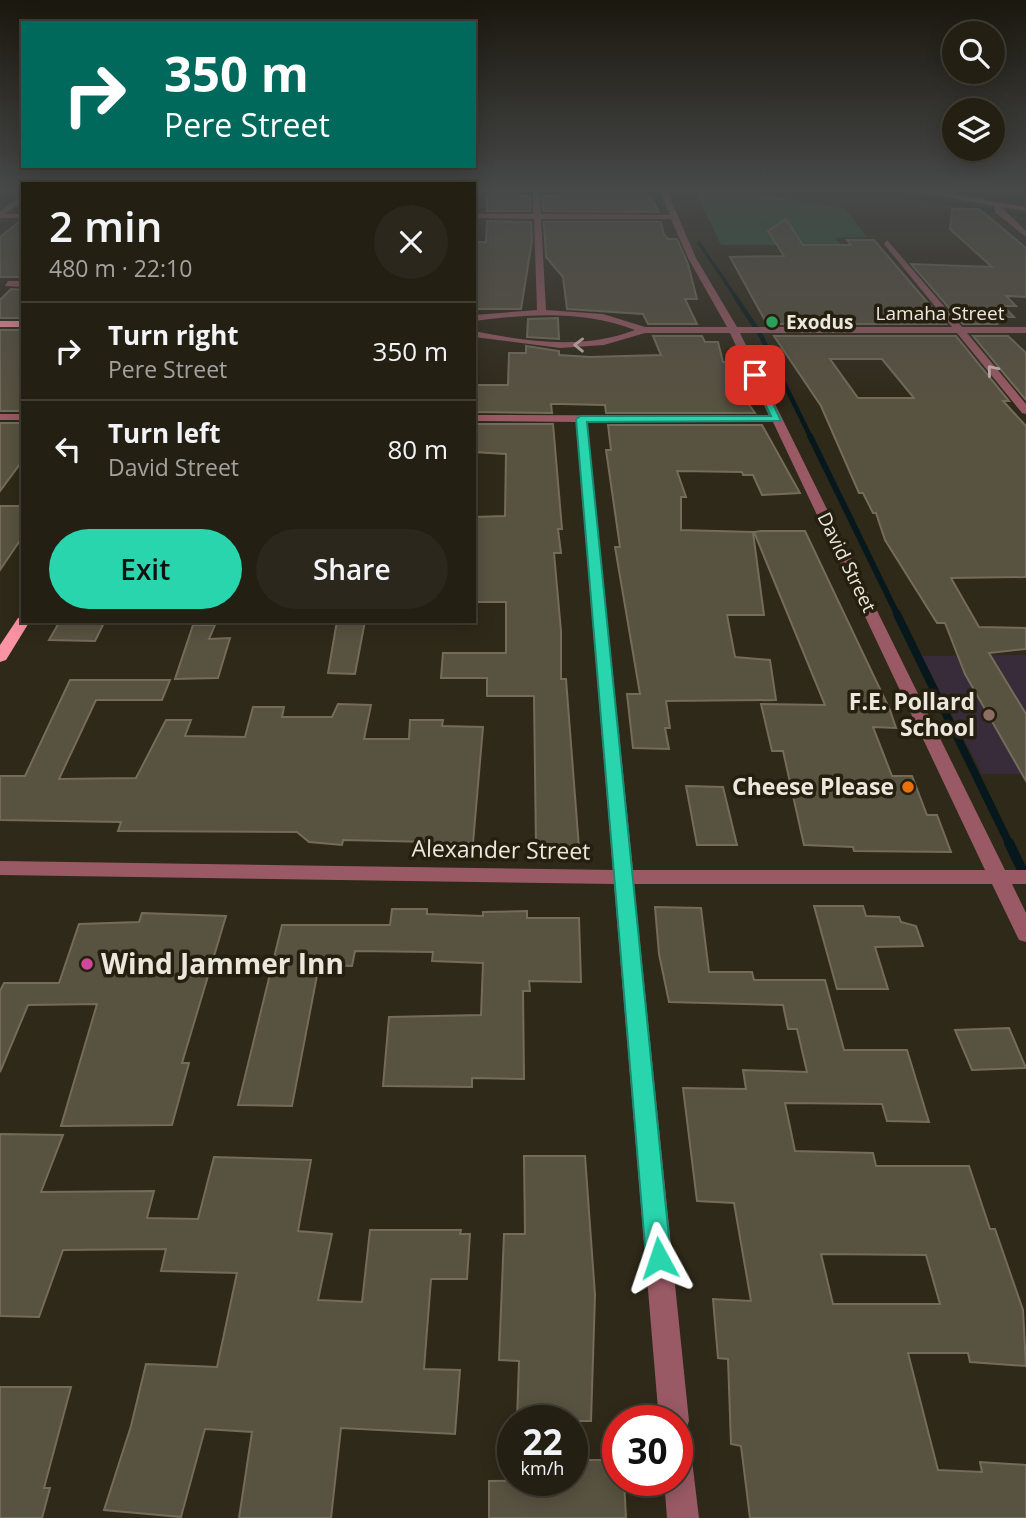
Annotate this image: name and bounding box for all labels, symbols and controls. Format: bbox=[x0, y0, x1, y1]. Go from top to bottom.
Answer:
map controls bbox=[942, 21, 1005, 161]
button: search bbox=[942, 21, 1005, 84]
text: 350 m bbox=[164, 40, 309, 106]
icon: right bbox=[49, 49, 140, 140]
button: layers bbox=[942, 98, 1005, 161]
text: Pere Street bbox=[164, 103, 330, 146]
text: 2 min bbox=[49, 197, 162, 254]
button: close bbox=[374, 205, 448, 279]
text: 480 m · 22:10 bbox=[49, 252, 192, 284]
street label: Lamaha Street bbox=[876, 300, 1005, 326]
place label: Exodus bbox=[786, 309, 853, 335]
marker: Exodus bbox=[764, 314, 780, 330]
text: Turn right bbox=[108, 317, 239, 353]
icon: right bbox=[49, 332, 87, 370]
text: 350 m bbox=[373, 333, 448, 369]
one-way arrow bbox=[573, 337, 584, 352]
pin bbox=[725, 345, 785, 405]
text: Pere Street bbox=[108, 353, 227, 385]
icon: arrive bbox=[736, 356, 774, 394]
one-way arrow bbox=[988, 366, 1000, 379]
text: Turn left bbox=[108, 415, 220, 451]
icon: left bbox=[49, 430, 87, 468]
text: 80 m bbox=[387, 431, 448, 467]
text: David Street bbox=[108, 451, 239, 483]
street label: David Street bbox=[812, 508, 883, 617]
button: Exit bbox=[49, 529, 242, 609]
button: Share bbox=[256, 529, 448, 609]
place label: F.E. Pollard School bbox=[849, 685, 975, 743]
marker: F.E. Pollard School bbox=[981, 707, 997, 723]
place label: Cheese Please bbox=[732, 770, 894, 802]
marker: Cheese Please bbox=[900, 779, 916, 795]
street label: Alexander Street bbox=[411, 831, 591, 867]
place label: Wind Jammer Inn bbox=[101, 944, 344, 982]
marker: Wind Jammer Inn bbox=[79, 956, 95, 972]
position arrow bbox=[622, 1221, 696, 1295]
speed limit sign: 30 bbox=[602, 1405, 693, 1496]
text: 22 bbox=[522, 1418, 563, 1465]
text: km/h bbox=[521, 1456, 564, 1480]

